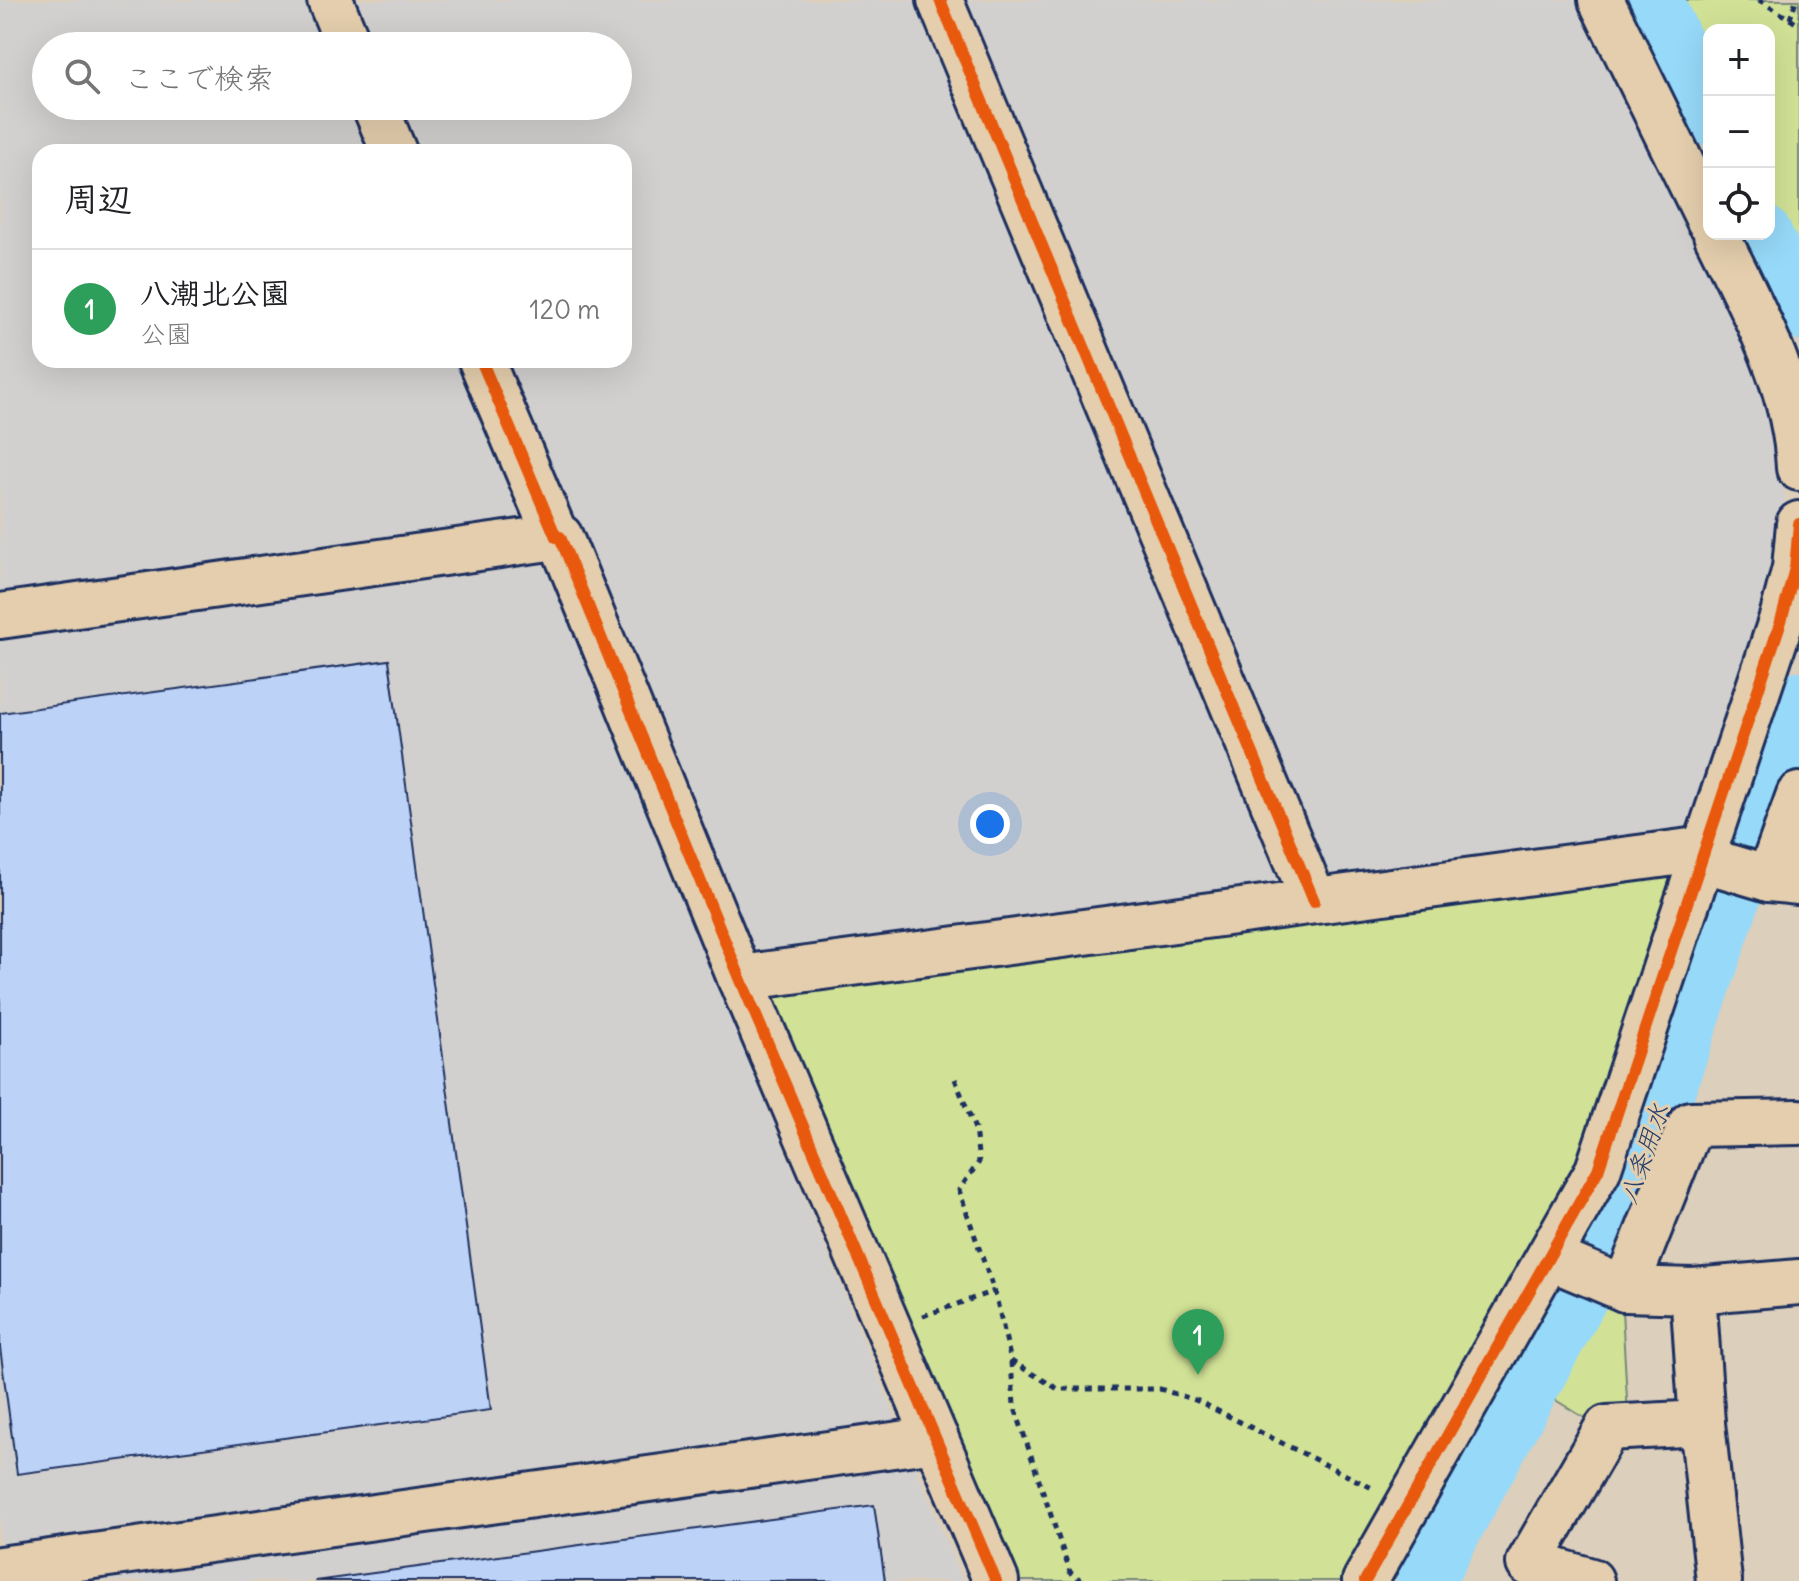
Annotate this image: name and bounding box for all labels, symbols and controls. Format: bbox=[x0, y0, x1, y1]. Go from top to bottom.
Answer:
map controls bbox=[1703, 24, 1775, 240]
button: + bbox=[1703, 24, 1775, 96]
search box bbox=[32, 32, 632, 120]
icon: search bbox=[60, 54, 104, 98]
text: ここで検索 bbox=[124, 59, 274, 97]
button: − bbox=[1703, 96, 1775, 168]
button: locate bbox=[1703, 168, 1775, 240]
text: 周辺 bbox=[64, 177, 132, 220]
text: 八潮北公園 bbox=[140, 274, 290, 312]
text: 1 bbox=[85, 293, 95, 326]
text: 120 m bbox=[529, 293, 600, 326]
text: 公園 bbox=[140, 317, 192, 350]
your location bbox=[970, 804, 1010, 844]
water label: 八条用水 bbox=[1611, 1099, 1676, 1208]
pin: 1 bbox=[1172, 1309, 1224, 1375]

